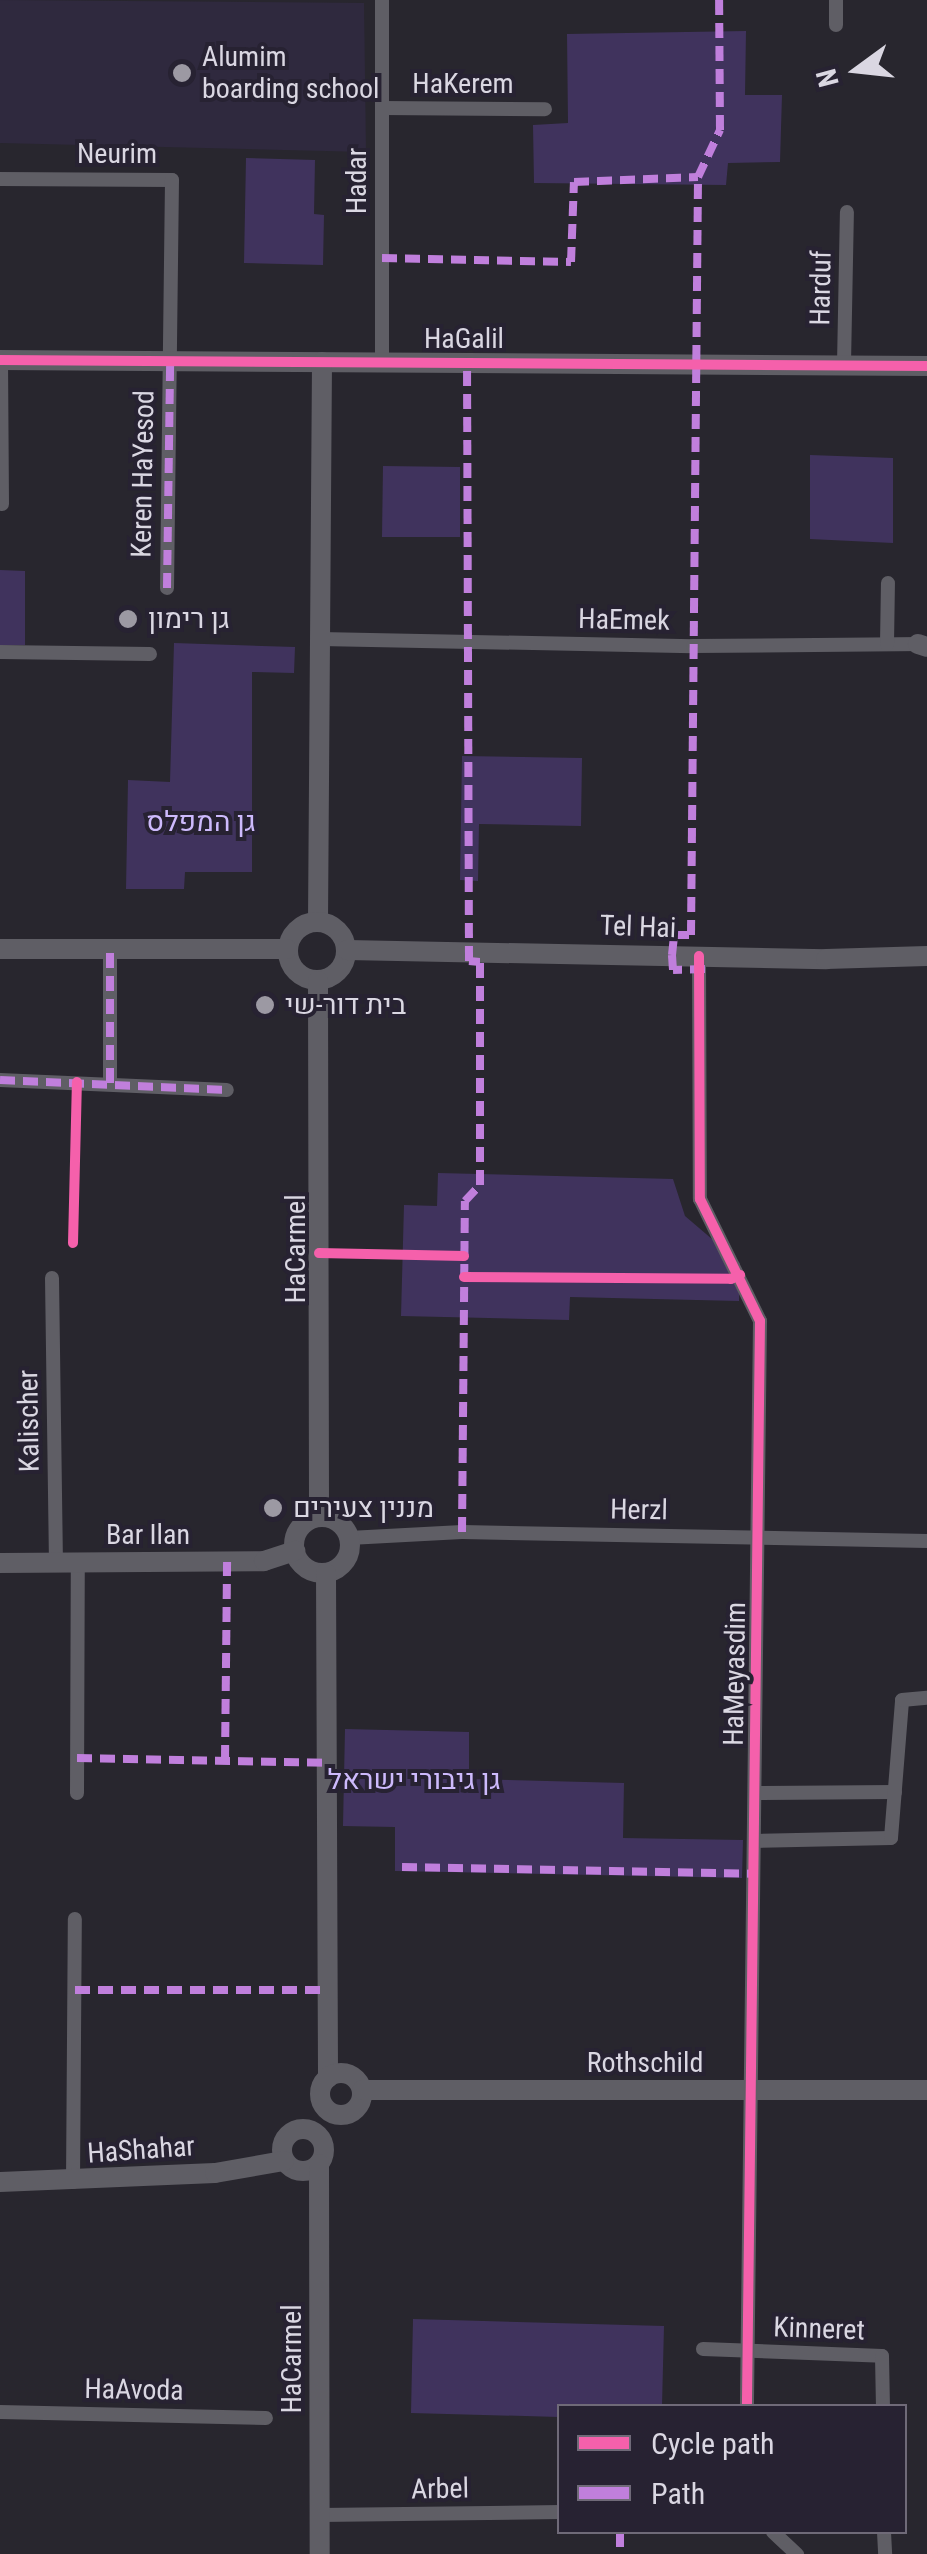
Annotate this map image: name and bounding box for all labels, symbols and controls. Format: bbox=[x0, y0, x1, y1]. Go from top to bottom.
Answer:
north arrow bbox=[807, 20, 907, 120]
place label: Alumim boarding school bbox=[202, 40, 379, 106]
marker: Alumim boarding school bbox=[171, 62, 193, 84]
text: N bbox=[809, 65, 846, 90]
street label: HaKerem bbox=[412, 67, 514, 101]
street label: Neurim bbox=[77, 137, 157, 171]
street label: Hadar bbox=[340, 148, 374, 214]
street label: Harduf bbox=[804, 250, 838, 326]
street label: HaGalil bbox=[424, 322, 504, 356]
street label: Keren HaYesod bbox=[125, 390, 161, 558]
place label: גן רימון bbox=[148, 602, 230, 636]
street label: HaEmek bbox=[578, 602, 670, 638]
marker: גן רימון bbox=[117, 608, 139, 630]
park label: גן המפלס bbox=[146, 805, 256, 839]
street label: Tel Hai bbox=[599, 909, 677, 945]
place label: בית דור-שי bbox=[285, 988, 406, 1022]
marker: בית דור-שי bbox=[254, 994, 276, 1016]
street label: HaCarmel bbox=[279, 1194, 313, 1304]
street label: Kalischer bbox=[11, 1370, 47, 1472]
place label: מננין צעירים bbox=[293, 1491, 434, 1525]
street label: Herzl bbox=[610, 1493, 668, 1527]
marker: מננין צעירים bbox=[262, 1497, 284, 1519]
street label: Bar Ilan bbox=[106, 1518, 190, 1552]
street label: HaMeyasdim bbox=[717, 1602, 753, 1746]
park label: גן גיבורי ישראל bbox=[328, 1763, 500, 1797]
street label: Rothschild bbox=[587, 2046, 703, 2080]
street label: HaShahar bbox=[86, 2129, 196, 2171]
street label: HaCarmel bbox=[275, 2304, 309, 2414]
street label: Kinneret bbox=[773, 2311, 865, 2347]
street label: HaAvoda bbox=[84, 2372, 184, 2408]
legend bbox=[557, 2404, 907, 2534]
text: Cycle path bbox=[651, 2426, 775, 2461]
street label: Arbel bbox=[411, 2472, 469, 2506]
text: Path bbox=[651, 2476, 705, 2511]

